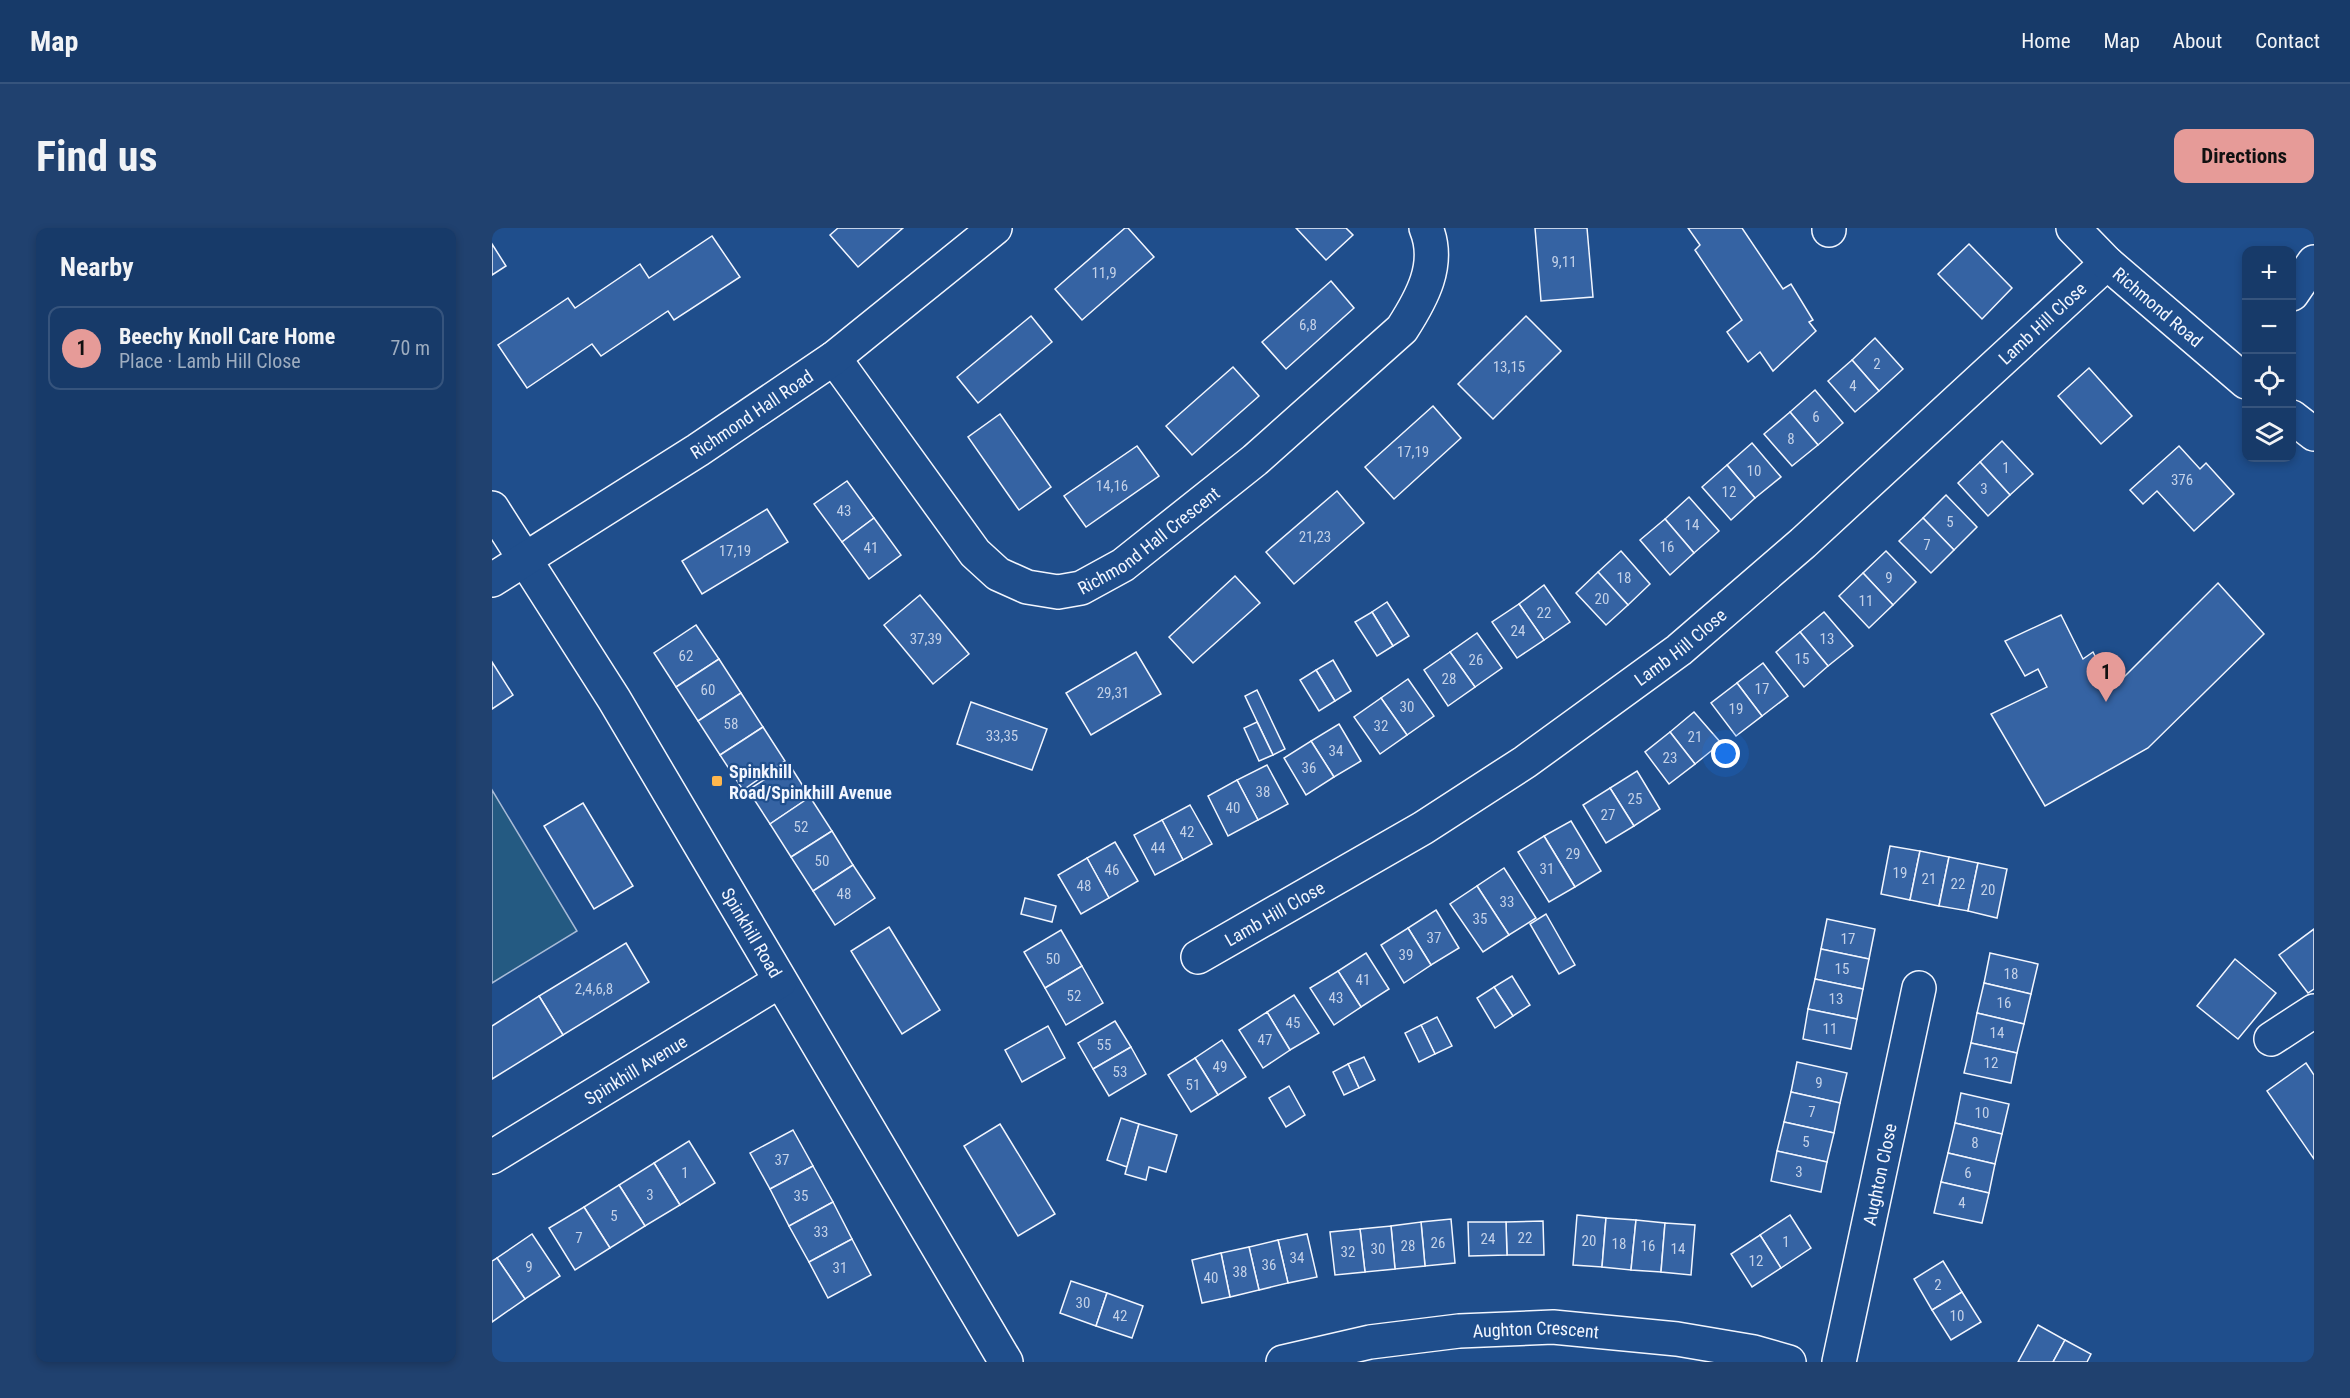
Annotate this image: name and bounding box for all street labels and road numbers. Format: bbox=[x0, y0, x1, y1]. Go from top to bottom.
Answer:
street label: Richmond Road bbox=[2109, 263, 2207, 351]
street label: Lamb Hill Close bbox=[1994, 277, 2090, 368]
street label: Richmond Hall Road bbox=[686, 365, 817, 463]
street label: Richmond Hall Crescent bbox=[1074, 482, 1223, 598]
street label: Lamb Hill Close bbox=[1630, 604, 1730, 690]
street label: Lamb Hill Close bbox=[1221, 876, 1328, 950]
street label: Spinkhill Road bbox=[717, 884, 787, 981]
street label: Spinkhill Avenue bbox=[580, 1030, 690, 1109]
street label: Aughton Close bbox=[1858, 1121, 1900, 1227]
street label: Aughton Crescent bbox=[1472, 1316, 1600, 1342]

